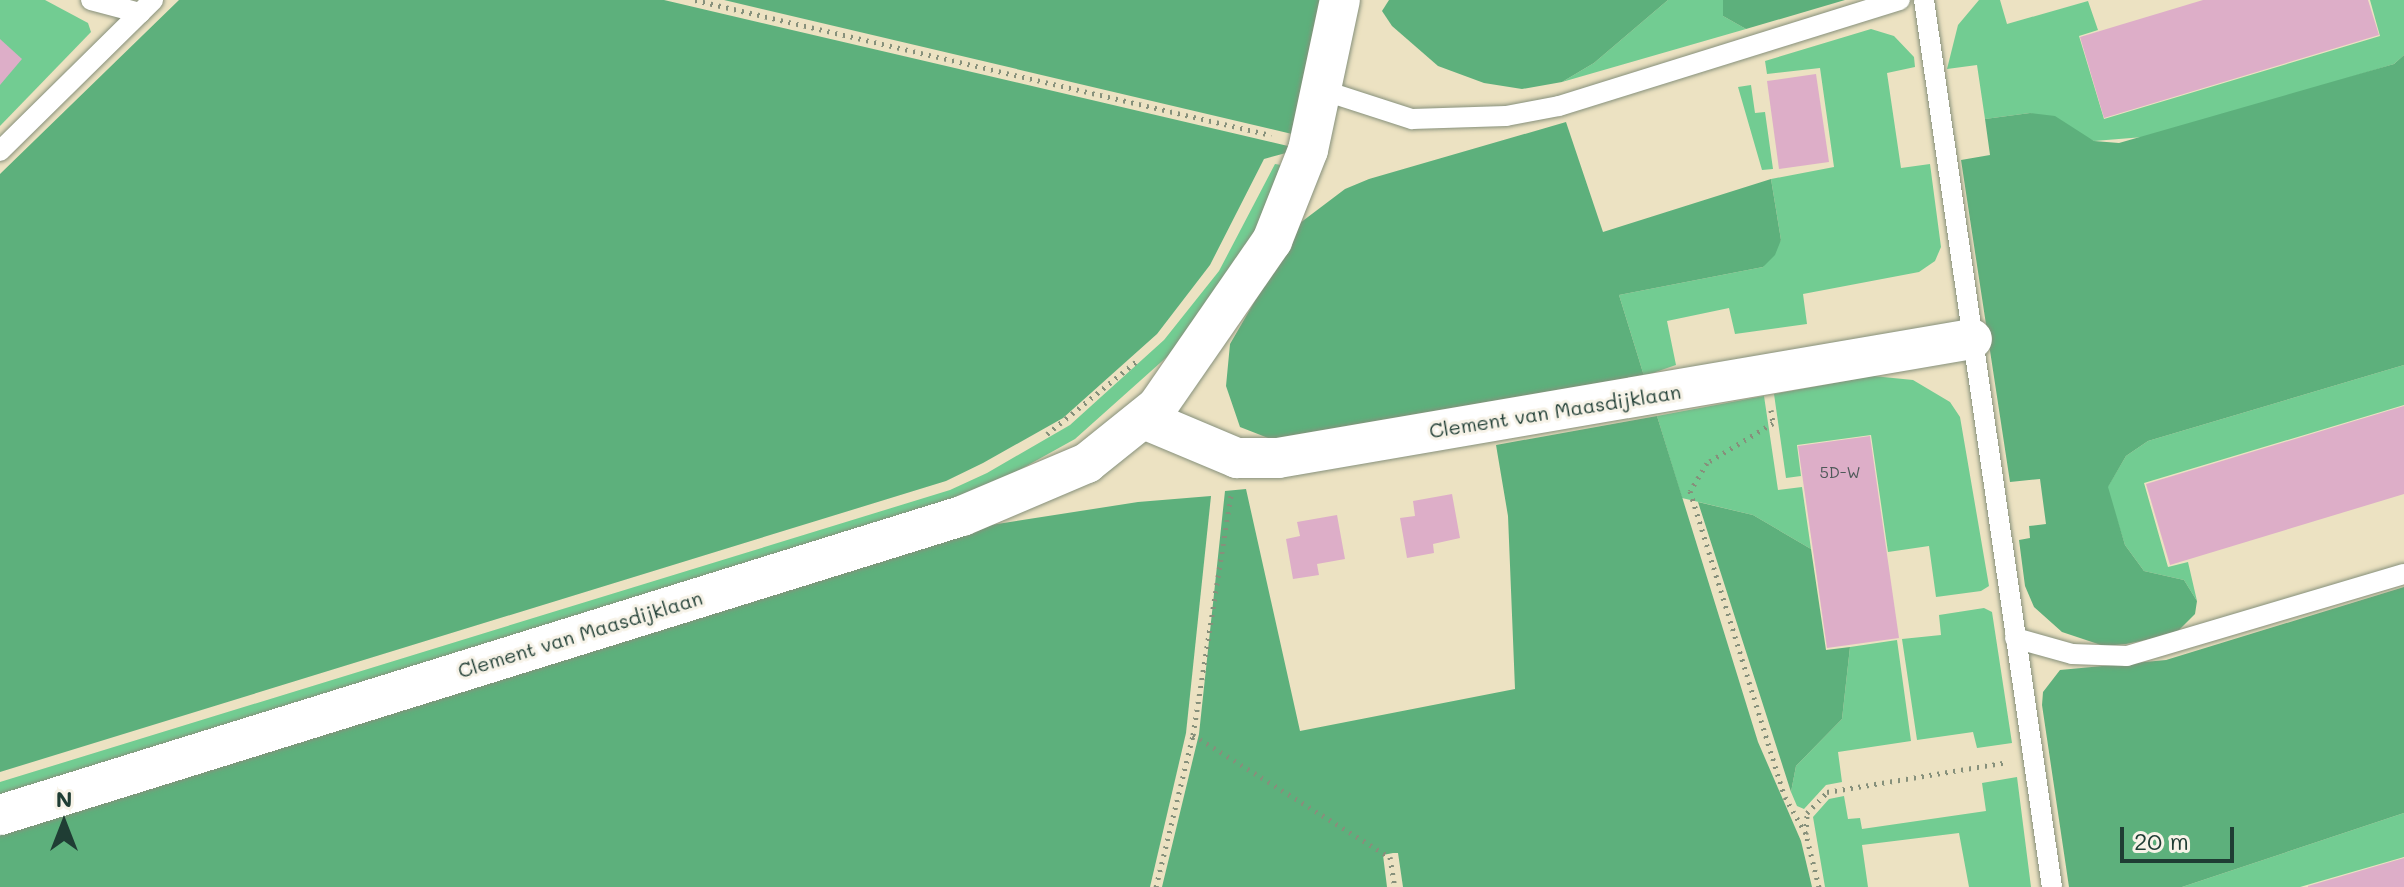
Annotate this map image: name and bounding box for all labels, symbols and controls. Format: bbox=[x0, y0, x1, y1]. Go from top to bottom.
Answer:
street label: Clement van Maasdijklaan bbox=[1427, 379, 1683, 443]
house number: 5D-W bbox=[1819, 462, 1861, 482]
street label: Clement van Maasdijklaan bbox=[455, 585, 705, 683]
north arrow bbox=[24, 783, 104, 863]
text: N bbox=[56, 784, 72, 813]
scale bar bbox=[2124, 811, 2238, 861]
text: 20 m bbox=[2134, 825, 2189, 856]

